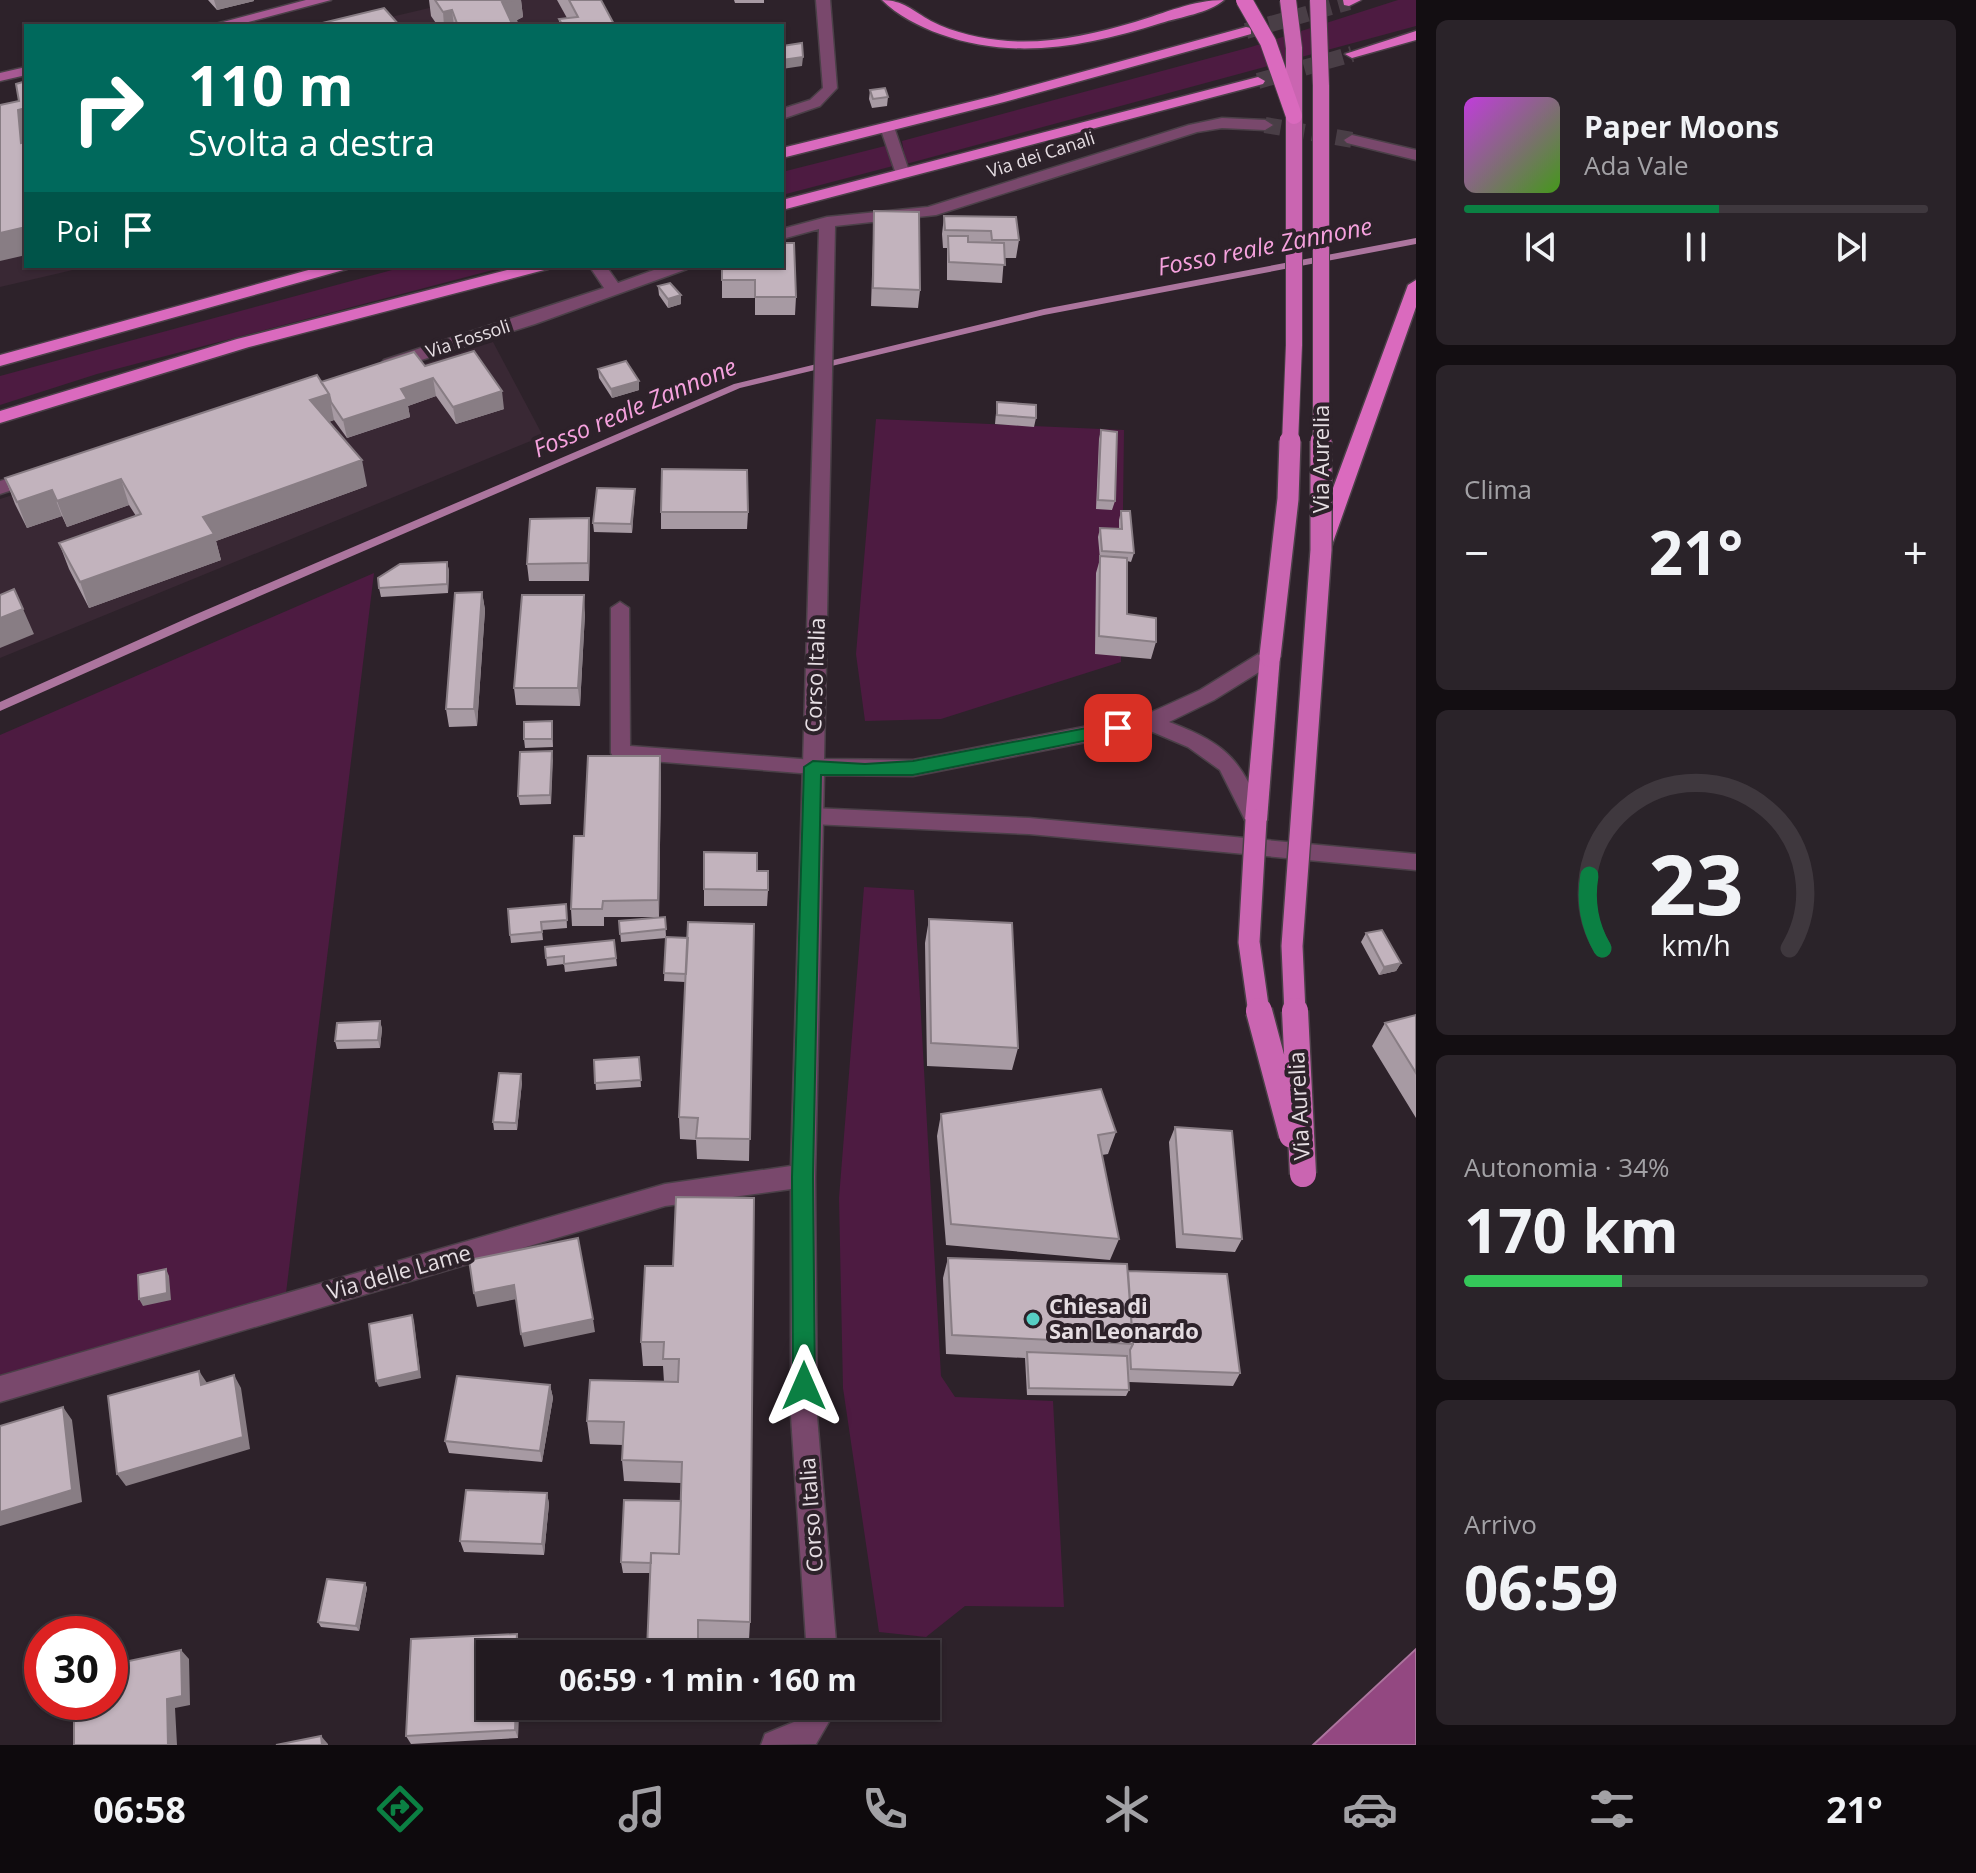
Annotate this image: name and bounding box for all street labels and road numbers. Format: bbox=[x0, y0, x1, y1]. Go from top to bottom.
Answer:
street label: Via dei Canali bbox=[984, 125, 1098, 183]
street label: Via Fossoli bbox=[423, 313, 513, 363]
street label: Via Aurelia bbox=[1305, 405, 1335, 513]
street label: Corso Italia bbox=[797, 617, 831, 733]
street label: Via Aurelia bbox=[1280, 1051, 1316, 1161]
street label: Via delle Lame bbox=[323, 1236, 474, 1306]
street label: Corso Italia bbox=[791, 1457, 829, 1574]

